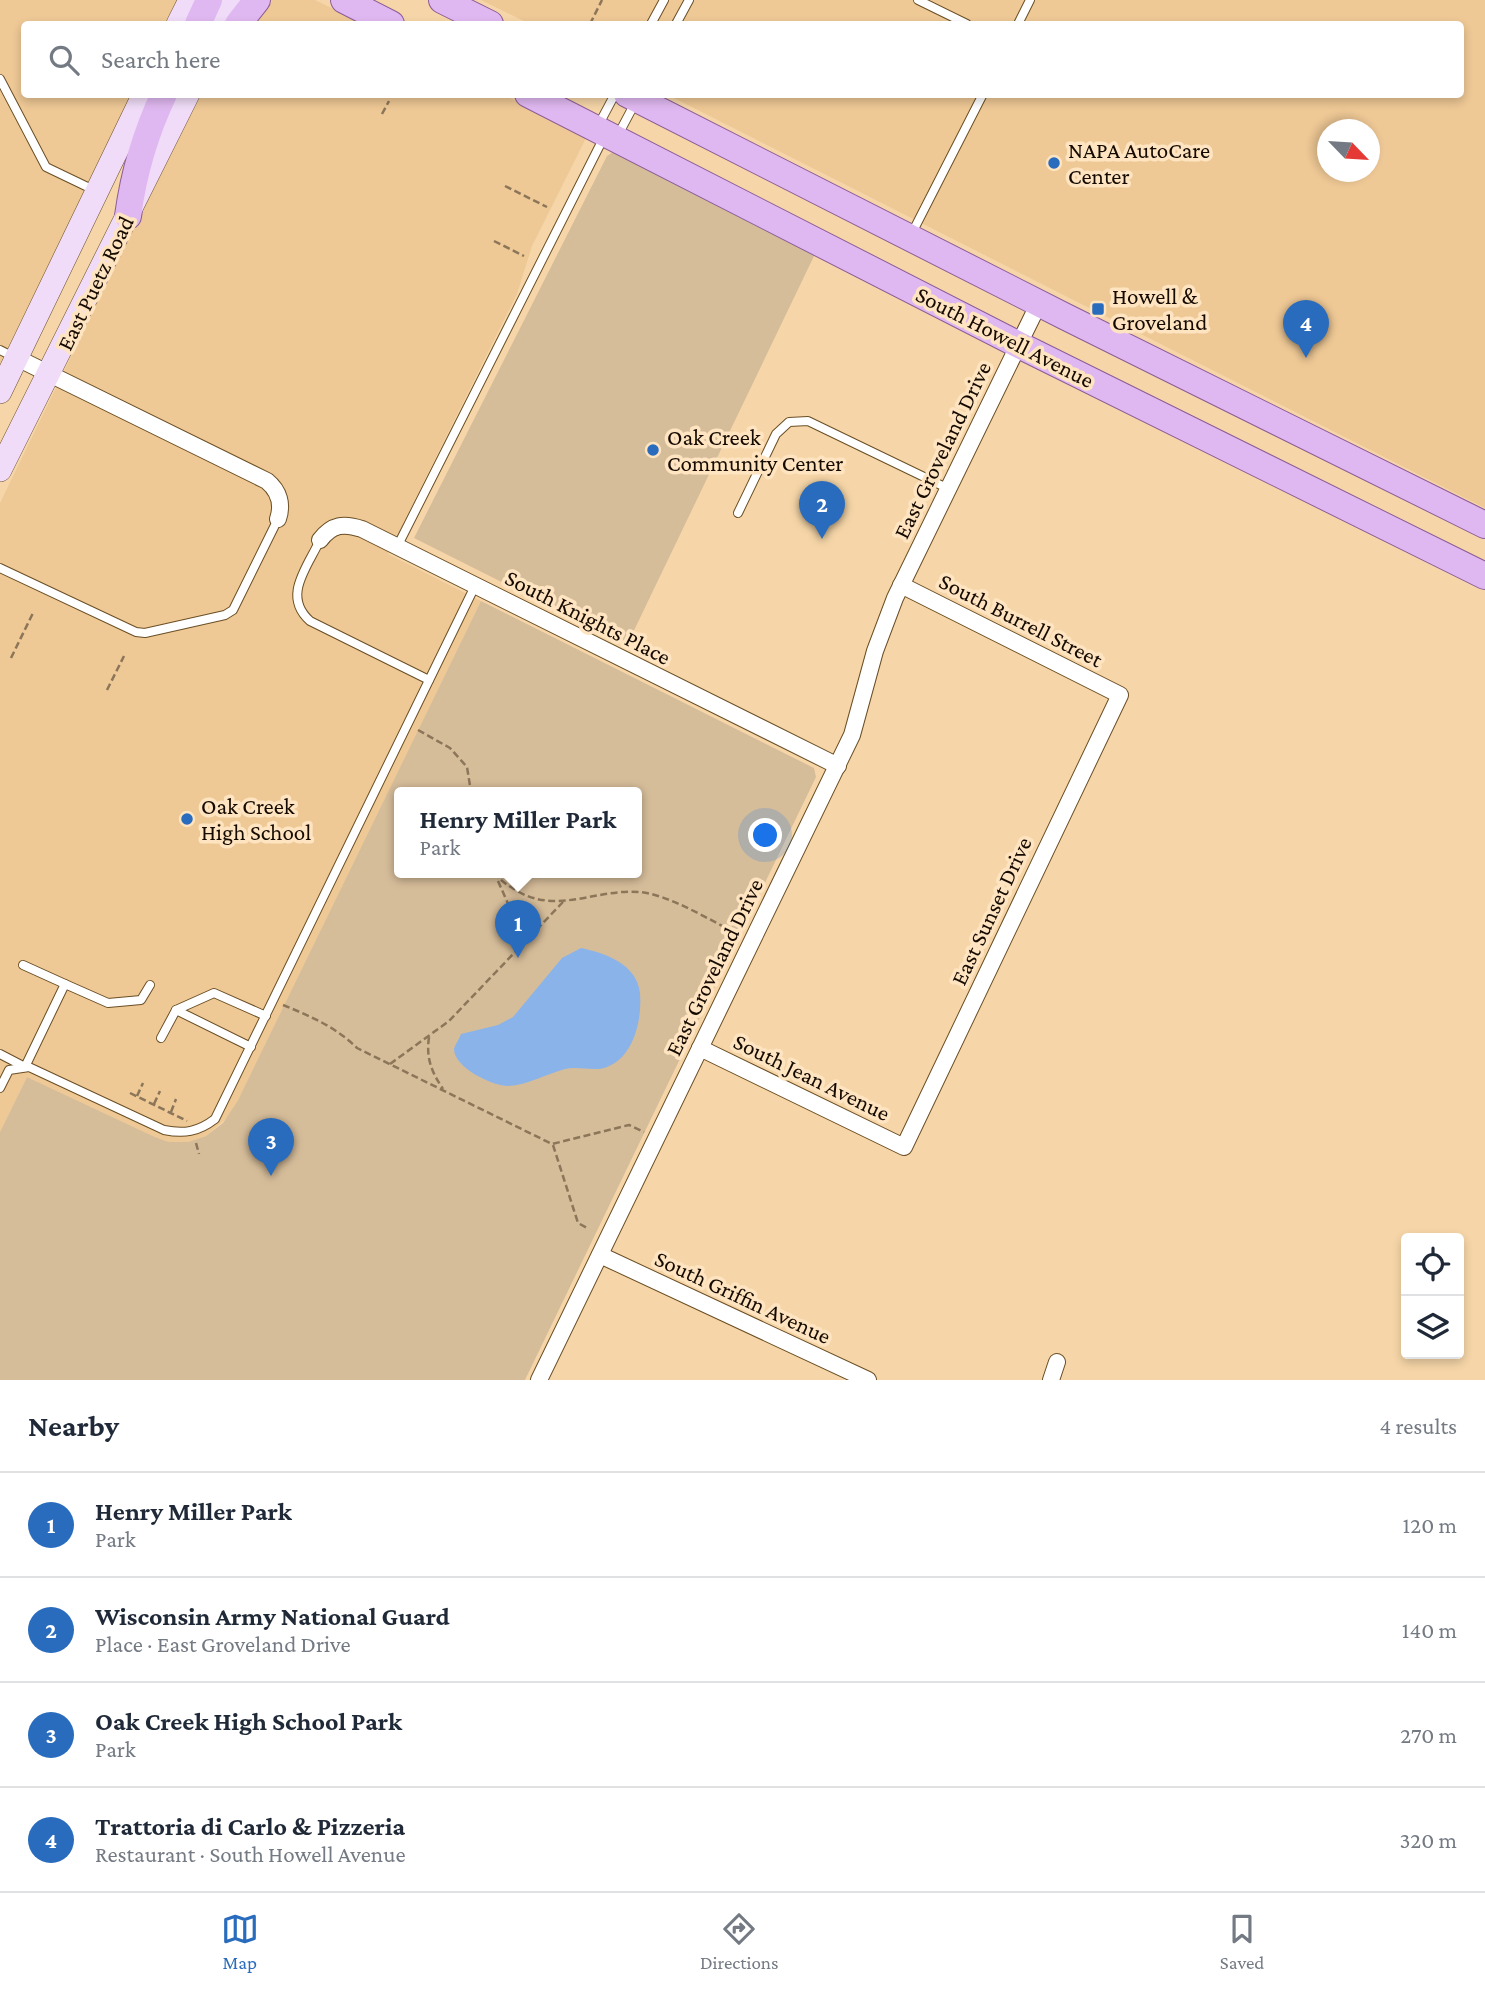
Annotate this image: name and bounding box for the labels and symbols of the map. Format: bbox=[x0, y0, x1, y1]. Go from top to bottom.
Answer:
north arrow bbox=[1317, 119, 1380, 182]
place label: NAPA AutoCare Center bbox=[1068, 137, 1210, 189]
marker: NAPA AutoCare Center bbox=[1046, 155, 1062, 171]
street label: East Puetz Road bbox=[51, 212, 139, 354]
street label: South Howell Avenue bbox=[912, 281, 1098, 393]
place label: Howell & Groveland bbox=[1112, 283, 1207, 335]
pin: 4 bbox=[1283, 300, 1329, 358]
marker: Howell & Groveland bbox=[1090, 301, 1106, 317]
street label: East Groveland Drive bbox=[888, 357, 996, 543]
place label: Oak Creek Community Center bbox=[667, 424, 843, 476]
marker: Oak Creek Community Center bbox=[645, 442, 661, 458]
pin: 2 bbox=[799, 481, 845, 539]
street label: South Knights Place bbox=[501, 564, 675, 670]
street label: South Burrell Street bbox=[935, 568, 1107, 673]
place label: Oak Creek High School bbox=[201, 793, 311, 845]
marker: Oak Creek High School bbox=[179, 811, 195, 827]
your location bbox=[748, 818, 782, 852]
street label: East Sunset Drive bbox=[945, 833, 1037, 989]
street label: East Groveland Drive bbox=[660, 874, 768, 1060]
pin: 1 bbox=[495, 900, 541, 958]
street label: South Jean Avenue bbox=[730, 1028, 894, 1126]
pin: 3 bbox=[248, 1118, 294, 1176]
street label: South Griffin Avenue bbox=[651, 1245, 835, 1349]

